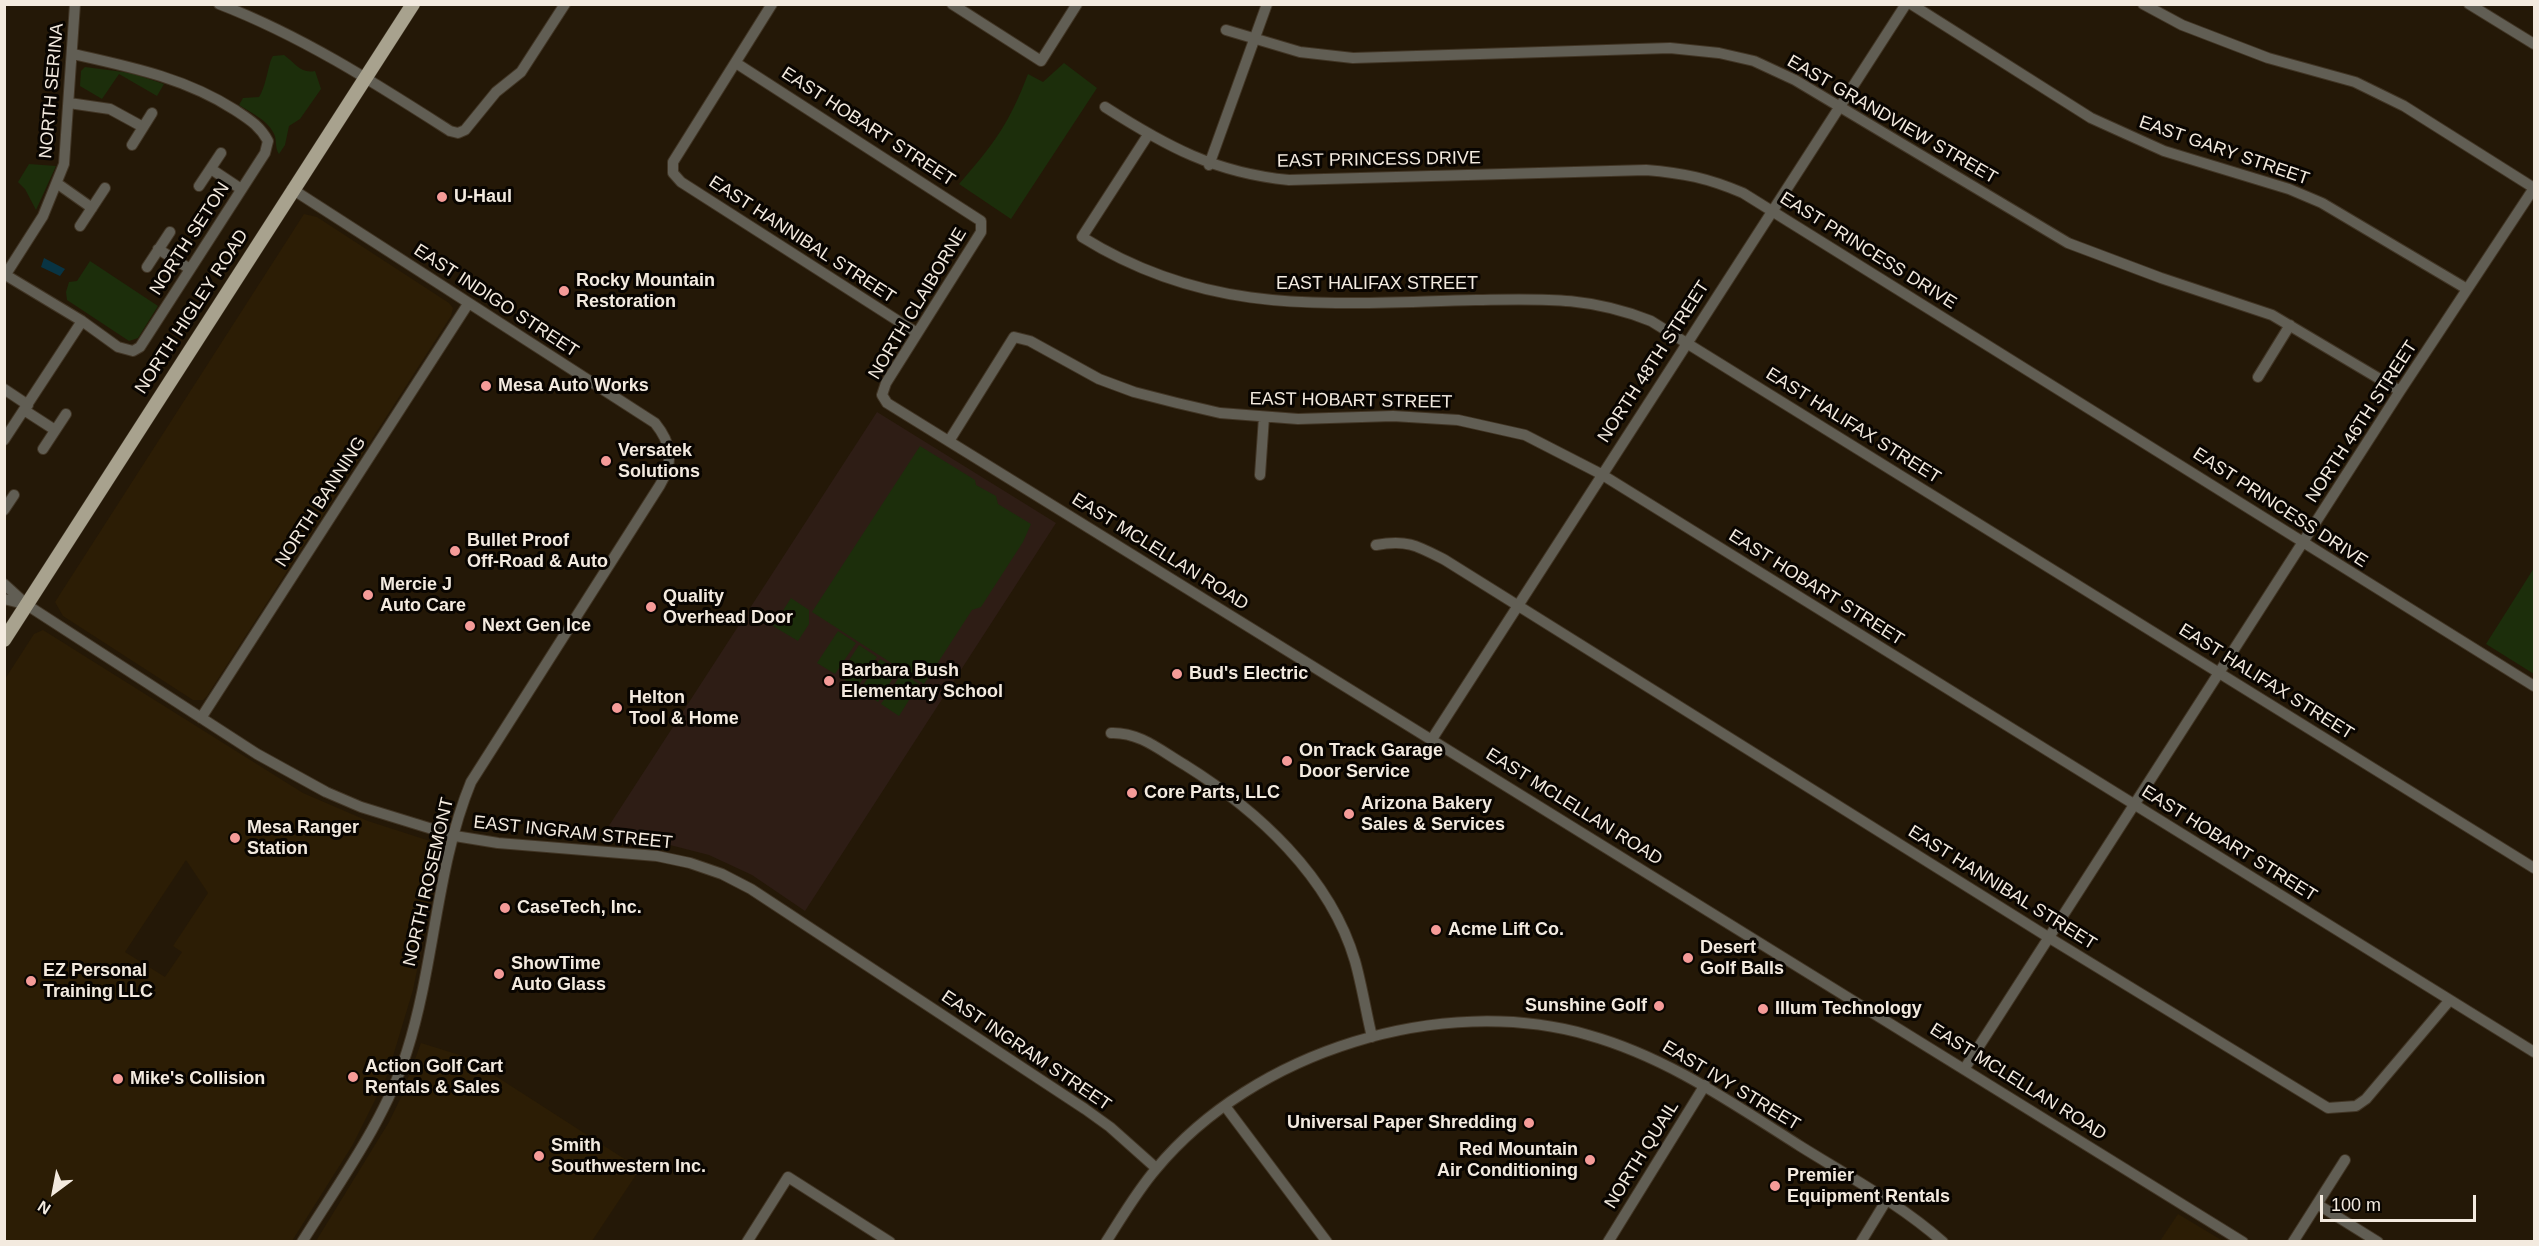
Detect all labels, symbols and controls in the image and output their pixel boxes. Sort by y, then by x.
street label: NORTH SERINA [35,22,69,160]
street label: EAST GRANDVIEW STREET [1783,51,2001,189]
street label: EAST HOBART STREET [777,63,959,191]
street label: EAST GARY STREET [2136,112,2312,190]
street label: EAST PRINCESS DRIVE [1277,147,1481,173]
street label: EAST HANNIBAL STREET [705,172,899,308]
street label: NORTH SETON [145,178,235,300]
place label: U-Haul [454,186,512,208]
street label: EAST PRINCESS DRIVE [1776,188,1960,314]
marker: U-Haul [435,190,449,204]
street label: NORTH CLAIBORNE [864,224,972,384]
street label: NORTH HIGLEY ROAD [131,226,253,398]
street label: EAST INDIGO STREET [410,240,582,362]
place label: Rocky Mountain Restoration [576,270,715,312]
street label: EAST HALIFAX STREET [1276,273,1478,295]
street label: NORTH 48TH STREET [1594,277,1714,447]
marker: Rocky Mountain Restoration [557,284,571,298]
street label: NORTH 46TH STREET [2302,337,2422,507]
street label: EAST HALIFAX STREET [1762,363,1944,489]
place label: Mesa Auto Works [498,375,649,397]
marker: Mesa Auto Works [479,379,493,393]
street label: EAST HOBART STREET [1249,388,1453,414]
street label: NORTH BANNING [271,433,371,571]
place label: Versatek Solutions [618,440,700,482]
street label: EAST PRINCESS DRIVE [2189,443,2371,573]
marker: Versatek Solutions [599,454,613,468]
street label: EAST MCLELLAN ROAD [1068,489,1252,615]
street label: EAST HOBART STREET [1724,525,1908,651]
place label: Bullet Proof Off-Road & Auto [467,530,608,572]
marker: Bullet Proof Off-Road & Auto [448,544,462,558]
place label: Mercie J Auto Care [380,574,466,616]
place label: Quality Overhead Door [663,586,793,628]
marker: Mercie J Auto Care [361,588,375,602]
marker: Quality Overhead Door [644,600,658,614]
place label: Next Gen Ice [482,615,591,637]
marker: Next Gen Ice [463,619,477,633]
street label: EAST HALIFAX STREET [2175,619,2357,745]
place label: Barbara Bush Elementary School [841,660,1003,702]
place label: Bud's Electric [1189,663,1308,685]
marker: Bud's Electric [1170,667,1184,681]
marker: Barbara Bush Elementary School [822,674,836,688]
place label: Helton Tool & Home [629,687,739,730]
marker: Helton Tool & Home [610,701,624,715]
place label: On Track Garage Door Service [1299,740,1443,783]
street label: EAST MCLELLAN ROAD [1482,744,1666,870]
marker: On Track Garage Door Service [1280,754,1294,768]
street label: EAST HOBART STREET [2137,781,2321,907]
place label: Core Parts, LLC [1144,782,1280,804]
marker: Core Parts, LLC [1125,786,1139,800]
place label: Arizona Bakery Sales & Services [1361,793,1505,836]
street label: NORTH ROSEMONT [399,795,459,969]
marker: Arizona Bakery Sales & Services [1342,807,1356,821]
street label: EAST INGRAM STREET [472,812,674,854]
place label: Mesa Ranger Station [247,817,359,860]
street label: EAST HANNIBAL STREET [1904,821,2100,955]
marker: Mesa Ranger Station [228,831,242,845]
place label: CaseTech, Inc. [517,897,642,919]
marker: CaseTech, Inc. [498,901,512,915]
place label: Acme Lift Co. [1448,919,1564,941]
marker: Acme Lift Co. [1429,923,1443,937]
place label: Desert Golf Balls [1700,937,1784,980]
marker: Desert Golf Balls [1681,951,1695,965]
place label: ShowTime Auto Glass [511,953,606,996]
place label: EZ Personal Training LLC [43,960,153,1002]
marker: ShowTime Auto Glass [492,967,506,981]
marker: EZ Personal Training LLC [24,974,38,988]
street label: EAST INGRAM STREET [937,986,1115,1116]
place label: Sunshine Golf [1525,995,1647,1017]
place label: Illum Technology [1775,998,1922,1020]
marker: Sunshine Golf [1652,999,1666,1013]
marker: Illum Technology [1756,1002,1770,1016]
street label: EAST MCLELLAN ROAD [1926,1019,2110,1145]
street label: EAST IVY STREET [1658,1036,1804,1136]
place label: Action Golf Cart Rentals & Sales [365,1056,503,1098]
place label: Mike's Collision [130,1068,265,1090]
marker: Action Golf Cart Rentals & Sales [346,1070,360,1084]
marker: Mike's Collision [111,1072,125,1086]
street label: NORTH QUAIL [1600,1097,1684,1213]
place label: Universal Paper Shredding [1287,1112,1517,1134]
marker: Universal Paper Shredding [1522,1116,1536,1130]
place label: Smith Southwestern Inc. [551,1135,706,1178]
place label: Red Mountain Air Conditioning [1437,1139,1578,1182]
marker: Smith Southwestern Inc. [532,1149,546,1163]
marker: Red Mountain Air Conditioning [1583,1153,1597,1167]
north arrow [24,1162,84,1222]
place label: Premier Equipment Rentals [1787,1165,1950,1208]
marker: Premier Equipment Rentals [1768,1179,1782,1193]
scale bar [2323,1183,2479,1221]
text: 100 m [2331,1195,2381,1215]
text: N [35,1197,54,1218]

